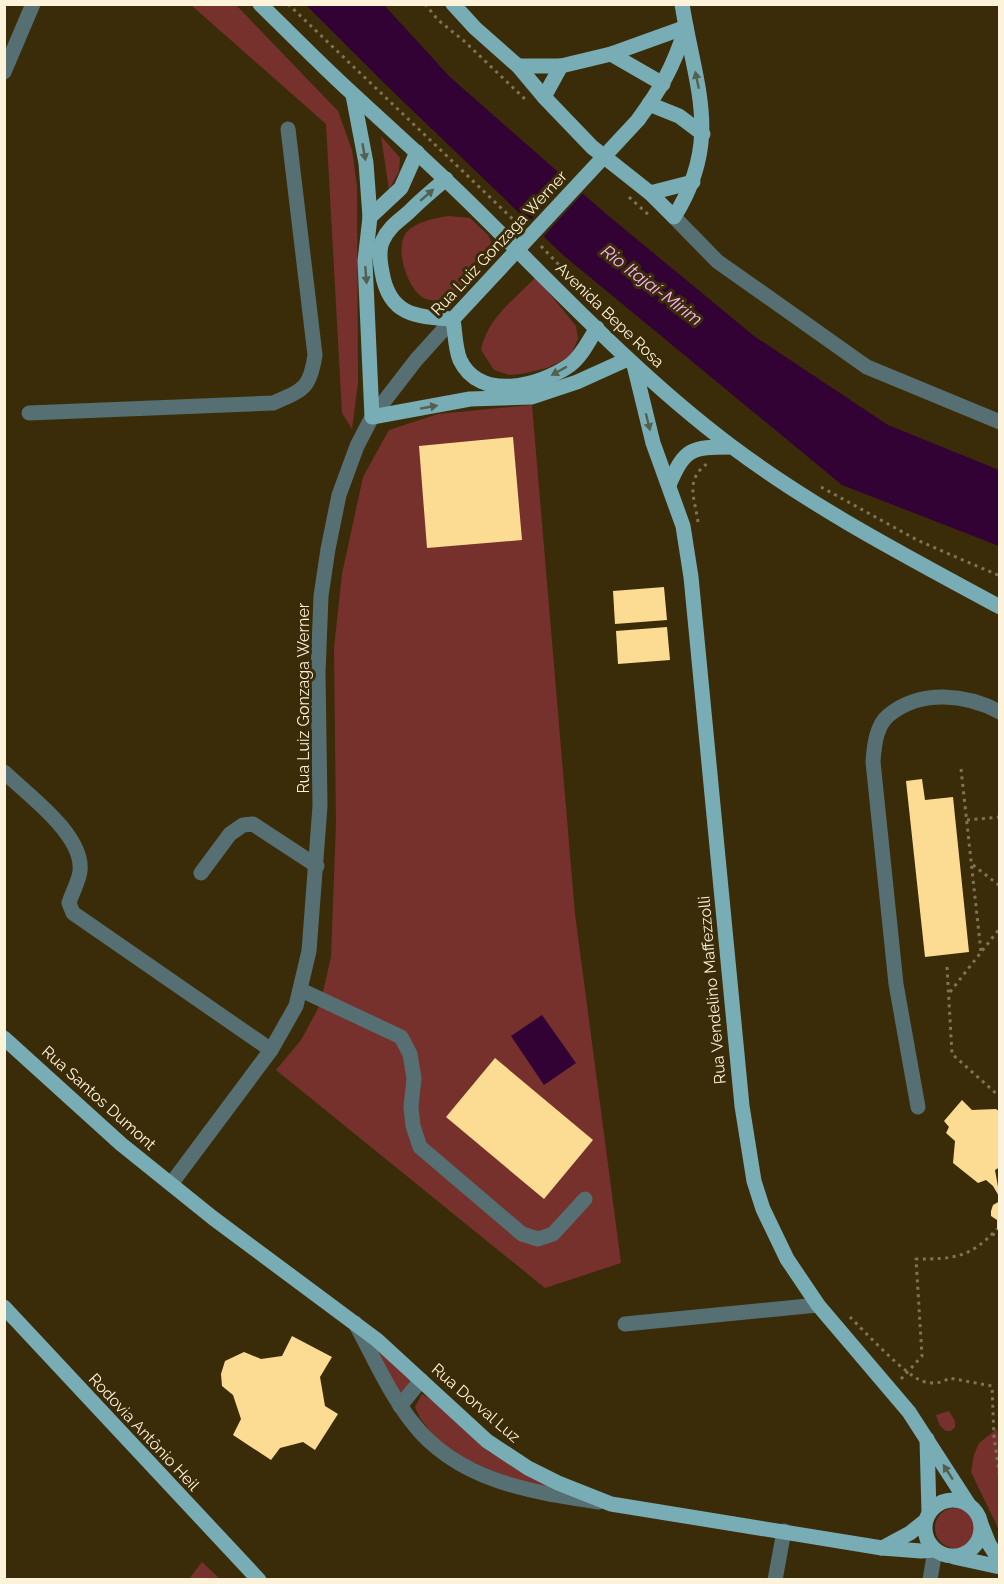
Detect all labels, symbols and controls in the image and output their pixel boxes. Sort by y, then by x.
one-way arrow [692,71,701,90]
one-way arrow [360,143,369,162]
street label: Rua Luiz Gonzaga Werner [427,166,571,319]
one-way arrow [419,189,434,202]
water label: Rio Itajaí-Mirim [597,240,707,330]
street label: Avenida Bepe Rosa [552,258,668,372]
one-way arrow [361,266,371,285]
one-way arrow [550,366,567,376]
one-way arrow [420,402,439,411]
one-way arrow [643,413,653,431]
street label: Rua Luiz Gonzaga Werner [294,602,313,793]
street label: Rua Vendelino Maffezzolli [694,895,730,1085]
street label: Rua Santos Dumont [38,1042,160,1155]
street label: Rua Dorval Luz [428,1359,524,1447]
street label: Rodovia Antônio Heil [85,1369,204,1495]
one-way arrow [943,1464,954,1480]

